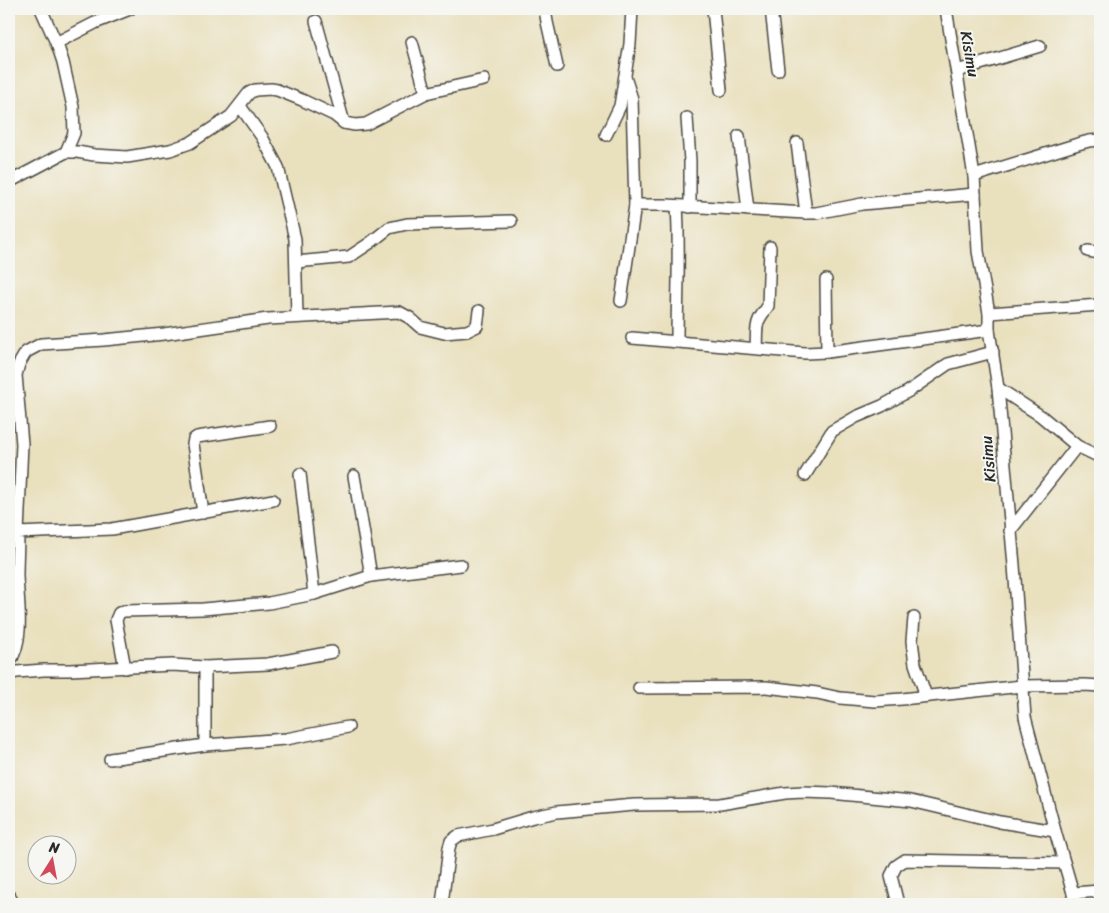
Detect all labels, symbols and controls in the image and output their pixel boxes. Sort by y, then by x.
street label: Kisimu [952,28,988,80]
street label: Kisimu [971,434,1004,484]
text: N [46,834,62,861]
north arrow [28,836,78,886]

